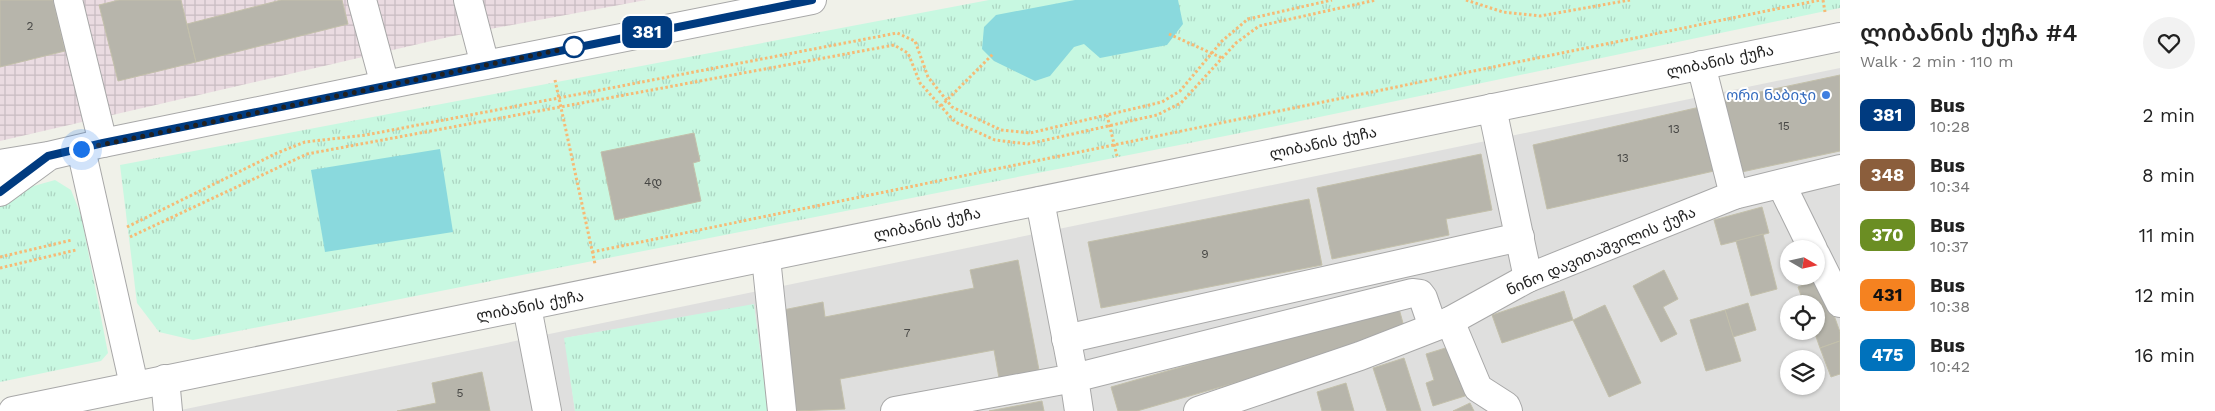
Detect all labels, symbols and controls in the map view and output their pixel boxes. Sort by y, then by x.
line badge: 381 [618,16,676,48]
button: heart [2143,17,2195,69]
house number: 2 [27,19,34,33]
text: ლიბანის ქუჩა #4 [1860,19,2077,47]
text: 381 [632,21,662,42]
unlabelled marker [563,36,585,58]
street label: ლიბანის ქუჩა [1665,41,1775,81]
text: Walk · 2 min · 110 m [1860,52,2013,71]
place label: ორი ნაბიჯი [1726,86,1816,104]
marker: ორი ნაბიჯი [1820,89,1832,101]
text: Bus [1930,94,1965,117]
text: 381 [1873,104,1902,125]
text: 2 min [2143,104,2195,127]
text: 10:28 [1930,117,1970,136]
house number: 15 [1778,119,1790,133]
house number: 13 [1668,122,1680,136]
street label: ლიბანის ქუჩა [1268,123,1378,163]
your location [69,137,94,162]
house number: 13 [1617,151,1629,165]
text: Bus [1930,154,1965,177]
text: 348 [1871,164,1904,185]
text: 8 min [2142,164,2195,187]
house number: 4დ [644,175,662,190]
text: 10:34 [1930,177,1970,196]
street label: ნინო დავითაშვილის ქუჩა [1504,203,1698,299]
street label: ლიბანის ქუჩა [872,204,982,244]
text: Bus [1930,214,1965,237]
text: 370 [1871,224,1904,245]
text: 11 min [2139,224,2195,247]
text: 10:37 [1930,237,1969,256]
north arrow [1780,240,1825,285]
map controls [1780,240,1825,395]
house number: 9 [1201,247,1209,261]
text: Bus [1930,274,1965,297]
text: 431 [1872,284,1903,305]
text: 12 min [2135,284,2195,307]
street label: ლიბანის ქუჩა [475,287,585,325]
button: locate [1780,295,1825,340]
text: 10:38 [1930,297,1970,316]
house number: 7 [904,326,911,340]
text: Bus [1930,334,1965,357]
text: 475 [1872,344,1903,365]
text: 16 min [2135,344,2195,367]
button: layers [1780,350,1825,395]
text: 10:42 [1930,357,1970,376]
house number: 5 [457,386,464,400]

